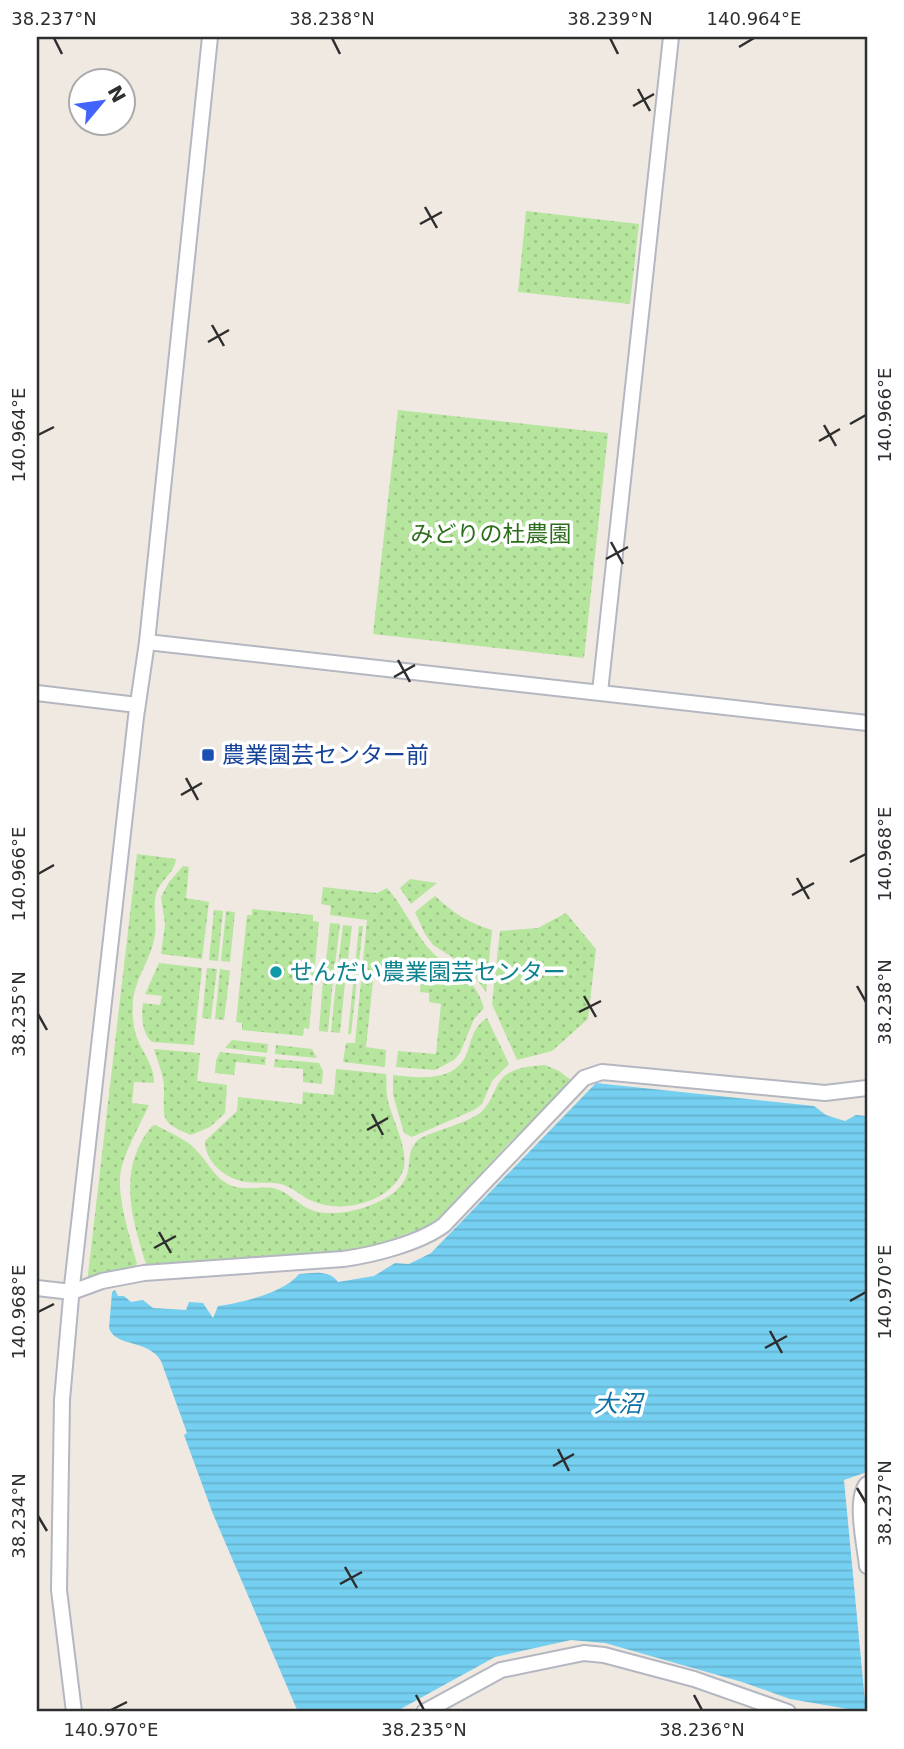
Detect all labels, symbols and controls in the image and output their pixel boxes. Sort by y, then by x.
text: 38.237°N [11,8,97,29]
text: 38.238°N [289,8,375,29]
text: 38.239°N [567,8,653,29]
text: 140.964°E [707,8,801,29]
north arrow [66,66,136,136]
text: N [103,81,130,106]
text: 140.966°E [874,368,895,462]
text: 140.964°E [8,388,29,482]
park label: みどりの杜農園 [411,521,572,547]
place label: 農業園芸センター前 [222,742,429,768]
marker: 農業園芸センター前 [200,747,216,763]
text: 140.968°E [874,807,895,901]
text: 140.966°E [8,827,29,921]
place label: せんだい農業園芸センター [290,959,566,985]
text: 38.238°N [874,959,895,1045]
marker: せんだい農業園芸センター [268,964,284,980]
text: 38.235°N [8,971,29,1057]
text: 140.970°E [874,1245,895,1339]
text: 140.968°E [8,1265,29,1359]
water label: 大沼 [594,1390,645,1418]
text: 38.237°N [874,1460,895,1546]
text: 38.234°N [8,1473,29,1559]
text: 140.970°E [64,1719,158,1740]
text: 38.235°N [381,1719,467,1740]
text: 38.236°N [659,1719,745,1740]

